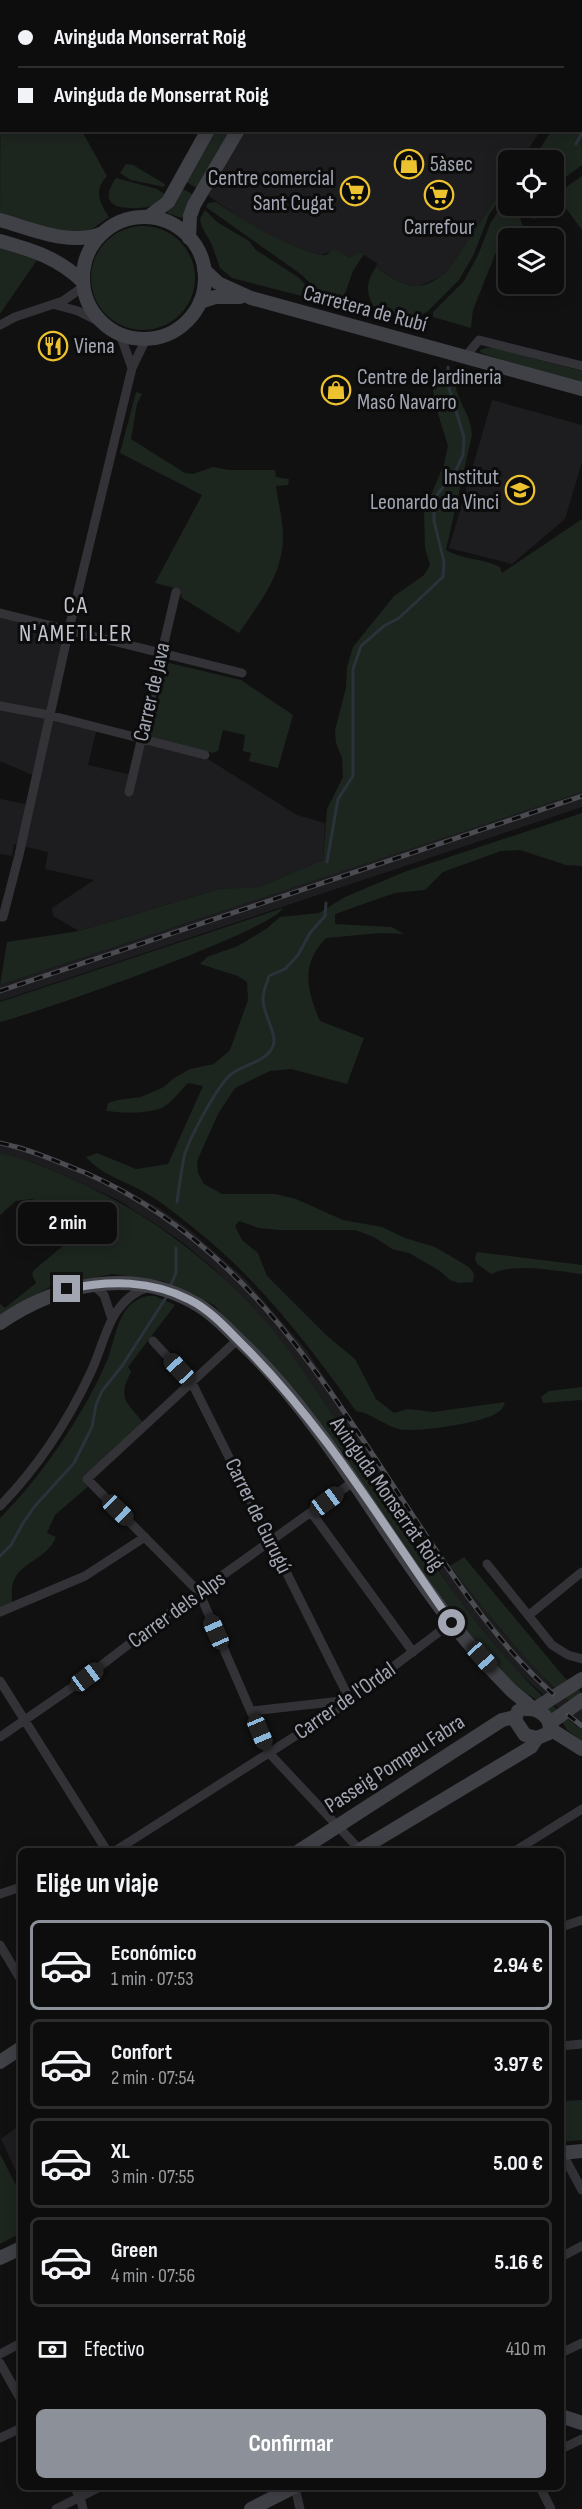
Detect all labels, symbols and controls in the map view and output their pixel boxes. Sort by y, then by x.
text: Avinguda Monserrat Roig [54,24,246,51]
text: Avinguda de Monserrat Roig [54,82,269,109]
shop icon: 5àsec [393,148,425,180]
map controls [498,150,564,294]
button: locate [498,150,564,216]
place label: 5àsec [430,151,473,178]
place label: Centre comercial Sant Cugat [208,165,334,217]
supermarket icon: Centre comercial Sant Cugat [339,175,371,207]
supermarket icon: Carrefour [423,179,455,211]
place label: Carrefour [404,214,474,241]
button: layers [498,228,564,294]
street label: Carretera de Rubí [300,279,431,339]
restaurant icon: Viena [37,330,69,362]
place label: Viena [74,333,115,360]
place label: Centre de Jardineria Masó Navarro [357,364,502,416]
shop icon: Centre de Jardineria Masó Navarro [320,374,352,406]
place label: Institut Leonardo da Vinci [370,464,499,516]
school or university icon: Institut Leonardo da Vinci [504,474,536,506]
district label: CA N'AMETLLER [19,591,133,648]
street label: Carrer de Java [128,640,176,744]
callout: 2 min [17,1202,116,1244]
text: 2 min [48,1211,87,1235]
route end [53,1275,80,1302]
car [160,1350,198,1388]
street label: Avinguda Monserrat Roig [323,1411,450,1576]
street label: Carrer de Gurugú [218,1454,298,1578]
car [307,1483,347,1519]
car [99,1491,137,1529]
street label: Carrer dels Alps [123,1566,231,1654]
route start [438,1609,465,1636]
car [200,1612,232,1652]
car [463,1638,501,1676]
street label: Carrer de l'Ordal [289,1656,401,1746]
car [67,1659,107,1695]
street label: Passeig Pompeu Fabra [320,1709,470,1819]
car [245,1712,275,1752]
text: Elige un viaje [36,1868,159,1900]
icon: car [39,1938,93,1992]
text: Económico [111,1940,197,1967]
text: 2.94 € [493,1952,543,1979]
text: 1 min · 07:53 [111,1967,194,1991]
icon: car [39,2037,93,2091]
text: Confort [111,2039,172,2066]
text: 3.97 € [494,2051,543,2078]
text: 2 min · 07:54 [111,2066,195,2090]
icon: car [39,2136,93,2190]
text: XL [111,2138,130,2165]
text: 5.00 € [493,2150,543,2177]
text: 3 min · 07:55 [111,2165,195,2189]
icon: car [39,2235,93,2289]
text: Green [111,2237,158,2264]
text: 5.16 € [495,2249,543,2276]
text: 4 min · 07:56 [111,2264,195,2288]
icon: cash [36,2333,69,2366]
text: Efectivo [84,2336,145,2363]
text: 410 m [506,2337,546,2361]
button: Confirmar [36,2409,546,2478]

